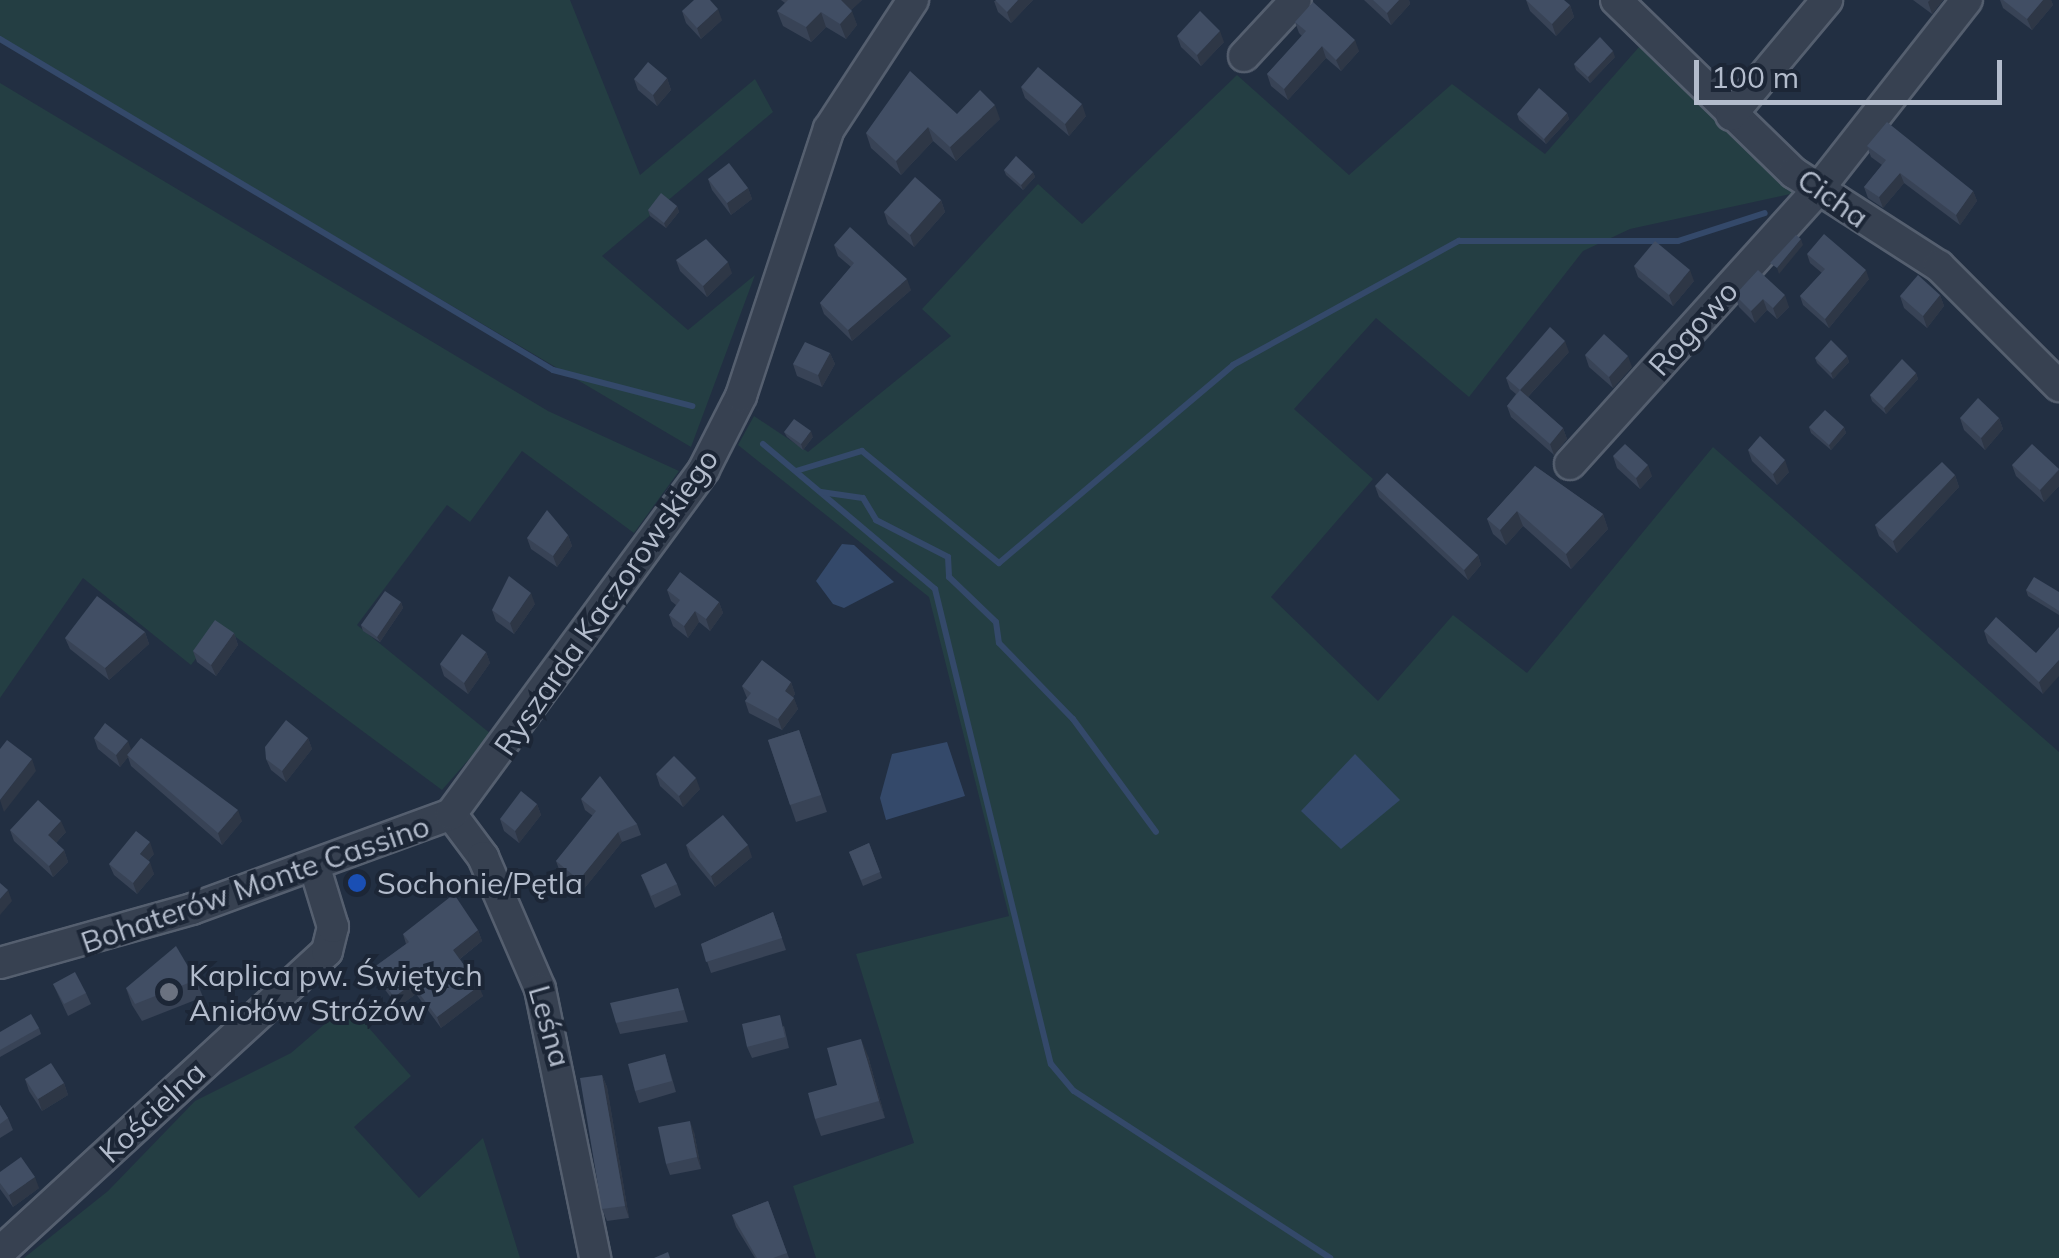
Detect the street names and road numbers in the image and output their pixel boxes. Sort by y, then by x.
street label: Cicha [1791,161,1875,235]
street label: Rogowo [1641,273,1745,383]
street label: Ryszarda Kaczorowskiego [486,442,726,762]
street label: Bohaterów Monte Cassino [76,807,434,961]
street label: Leśna [521,981,579,1071]
street label: Kościelna [92,1054,212,1170]

